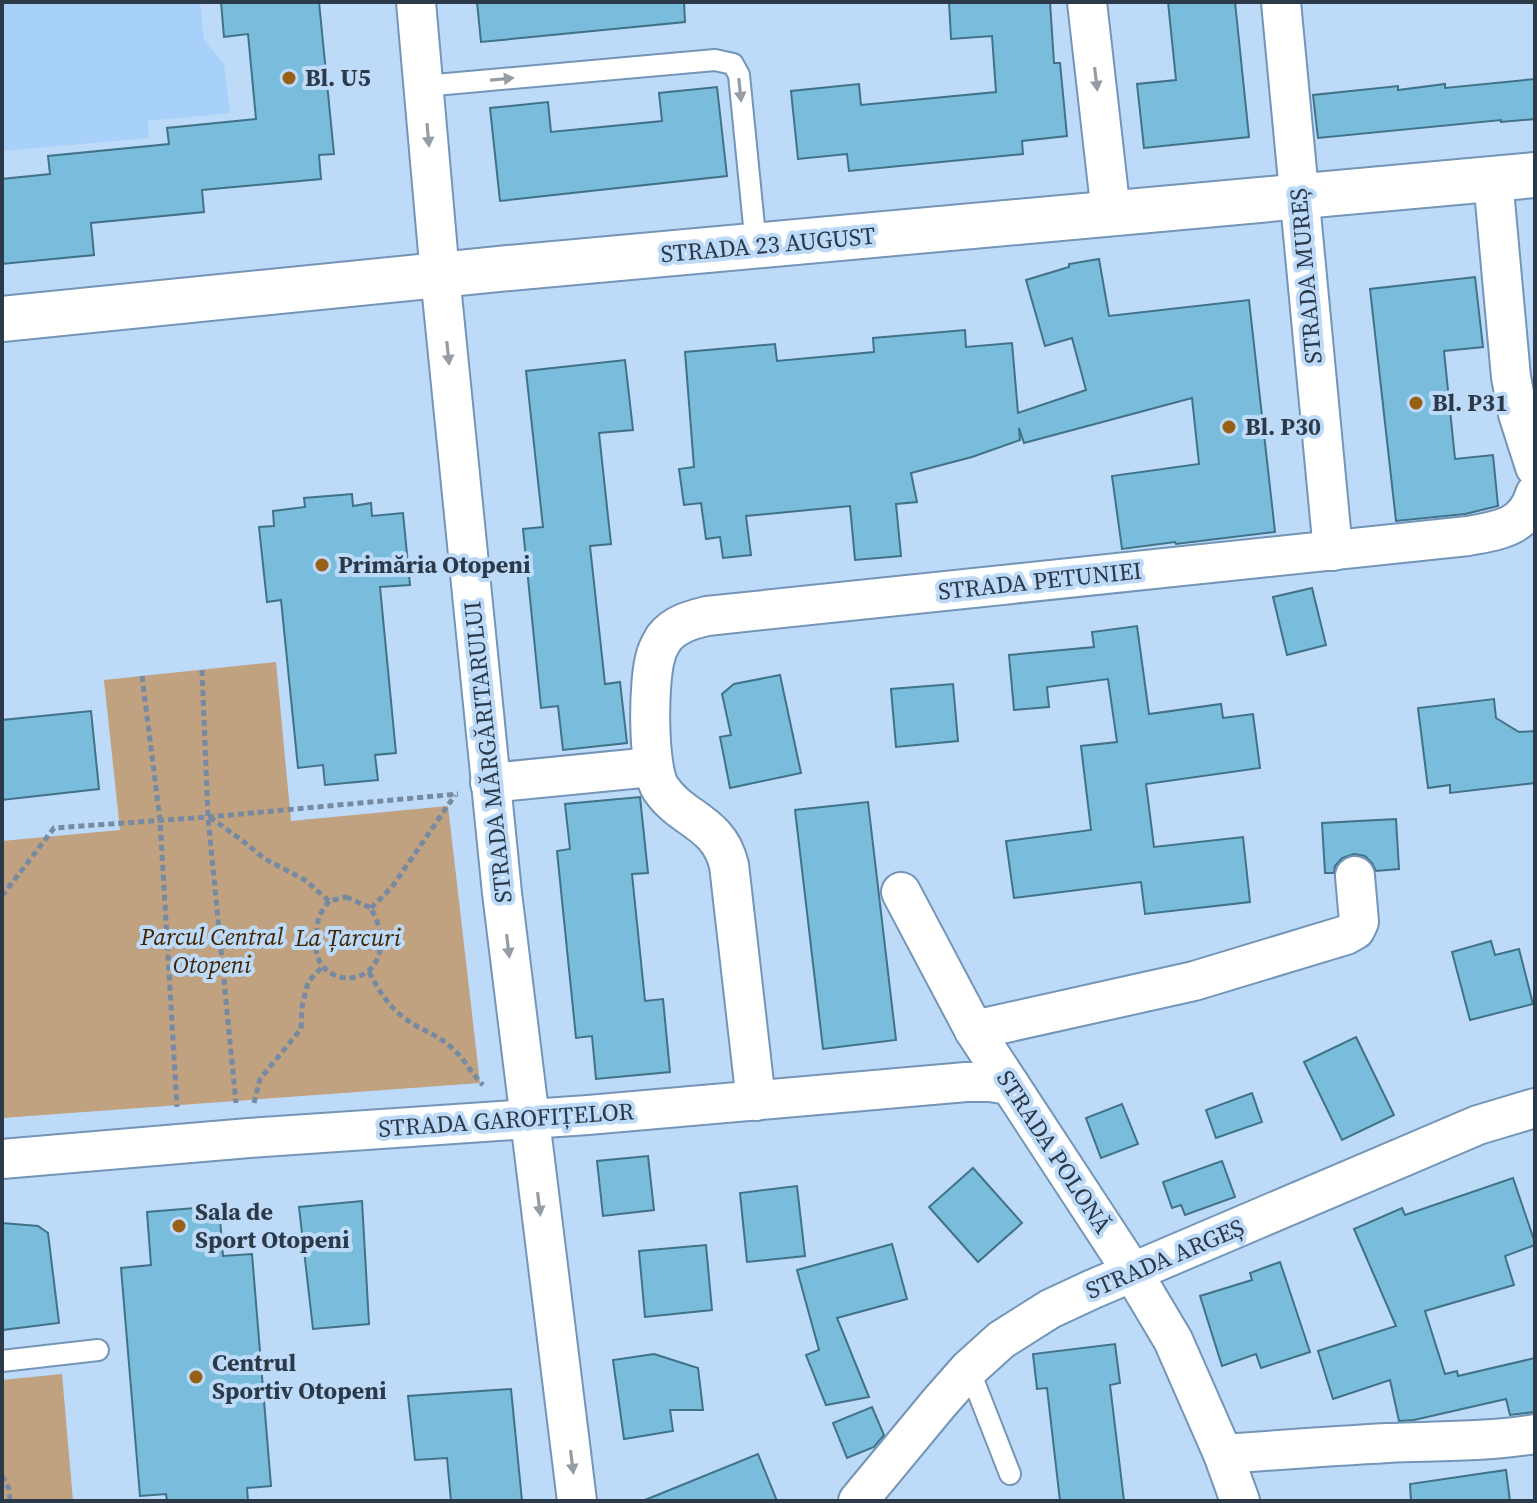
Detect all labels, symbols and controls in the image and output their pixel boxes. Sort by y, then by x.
place label: Bl. U5 [305,61,371,94]
one-way arrow [1090,67,1103,92]
marker: Bl. U5 [280,69,298,87]
one-way arrow [490,72,515,85]
one-way arrow [734,78,747,103]
one-way arrow [422,123,435,148]
street label: STRADA MUREȘ [1281,187,1330,365]
street label: STRADA 23 AUGUST [659,219,877,270]
one-way arrow [441,341,454,366]
place label: Bl. P31 [1432,386,1508,419]
marker: Bl. P31 [1407,394,1425,412]
place label: Bl. P30 [1245,410,1321,443]
marker: Bl. P30 [1220,418,1238,436]
place label: Primăria Otopeni [338,548,531,581]
street label: STRADA PETUNIEI [936,553,1143,608]
marker: Primăria Otopeni [313,556,331,574]
street label: STRADA MĂRGĂRITARULUI [455,599,520,905]
park label: Parcul Central Otopeni [140,920,284,981]
park label: La Țarcuri [294,921,402,954]
one-way arrow [502,934,515,959]
street label: STRADA POLONĂ [989,1064,1120,1240]
street label: STRADA GAROFIȚELOR [377,1094,635,1145]
one-way arrow [533,1192,546,1217]
place label: Sala de Sport Otopeni [195,1195,350,1256]
street label: STRADA ARGEȘ [1081,1210,1249,1307]
marker: Sala de Sport Otopeni [170,1217,188,1235]
place label: Centrul Sportiv Otopeni [212,1346,387,1407]
marker: Centrul Sportiv Otopeni [187,1368,205,1386]
one-way arrow [565,1450,578,1475]

